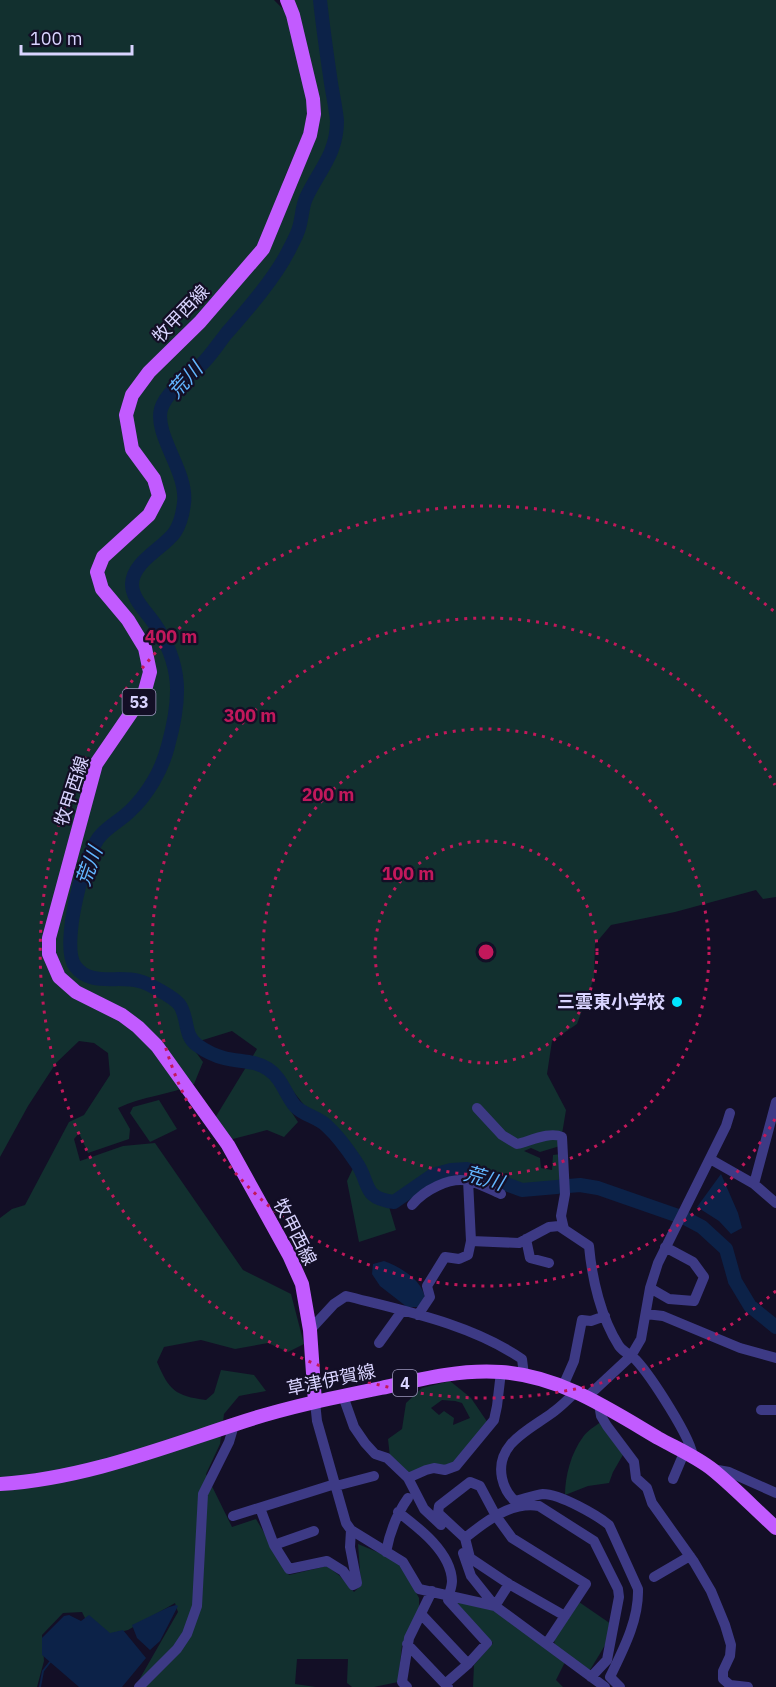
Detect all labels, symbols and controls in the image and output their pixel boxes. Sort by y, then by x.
scale bar [21,18,132,56]
text: 100 m [30,27,82,50]
street label: 牧甲西線 [147,280,214,348]
water label: 荒川 [161,354,209,404]
text: 400 m [145,625,197,648]
road number: 53 [122,689,156,715]
text: 300 m [224,704,276,727]
street label: 牧甲西線 [49,753,94,829]
text: 200 m [302,783,354,806]
water label: 荒川 [69,841,109,889]
text: 100 m [382,862,434,885]
centre of rings [476,942,496,962]
place label: 三雲東小学校 [557,990,665,1013]
marker: 三雲東小学校 [670,995,684,1009]
water label: 荒川 [461,1159,509,1197]
street label: 牧甲西線 [269,1194,322,1269]
street label: 草津伊賀線 [284,1359,377,1400]
road number: 4 [393,1370,417,1396]

